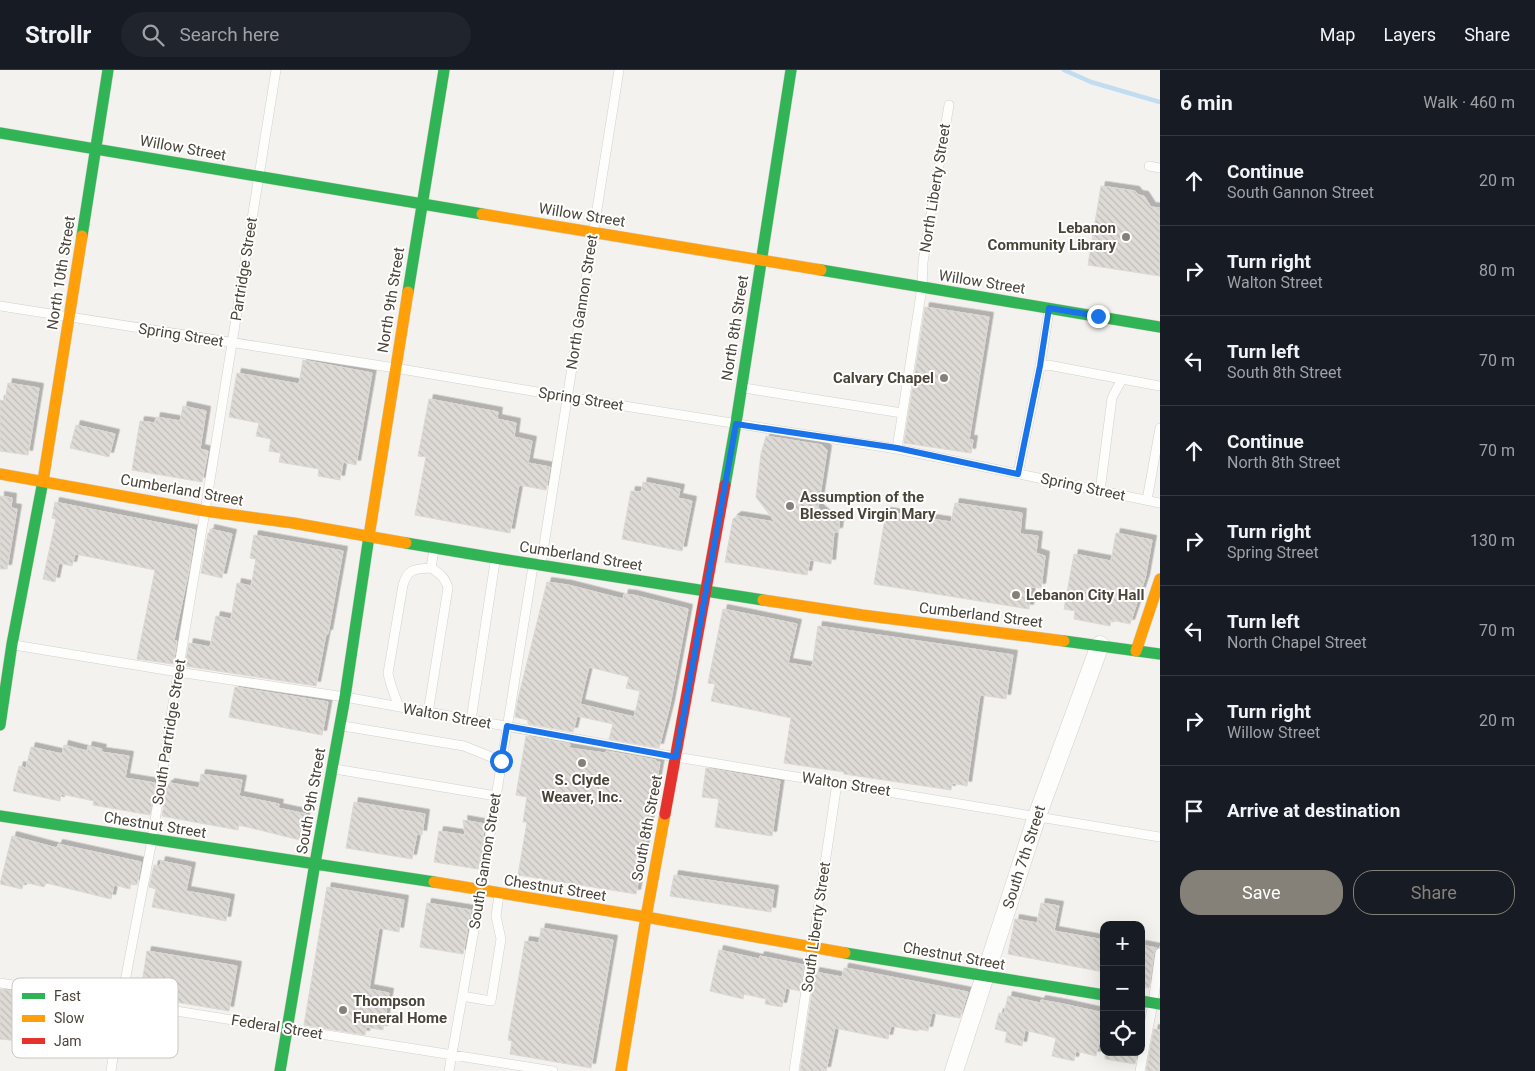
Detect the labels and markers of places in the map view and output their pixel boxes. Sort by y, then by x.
place label: Lebanon Community Library [988,219,1116,254]
marker: Lebanon Community Library [1120,231,1132,243]
place label: Calvary Chapel [833,369,934,387]
marker: Calvary Chapel [938,372,950,384]
place label: Assumption of the Blessed Virgin Mary [800,488,936,523]
marker: Assumption of the Blessed Virgin Mary [784,500,796,512]
place label: Lebanon City Hall [1026,586,1144,604]
marker: Lebanon City Hall [1010,589,1022,601]
marker: S. Clyde Weaver, Inc. [576,757,588,769]
place label: S. Clyde Weaver, Inc. [541,771,623,806]
place label: Thompson Funeral Home [353,992,447,1027]
marker: Thompson Funeral Home [337,1004,349,1016]

